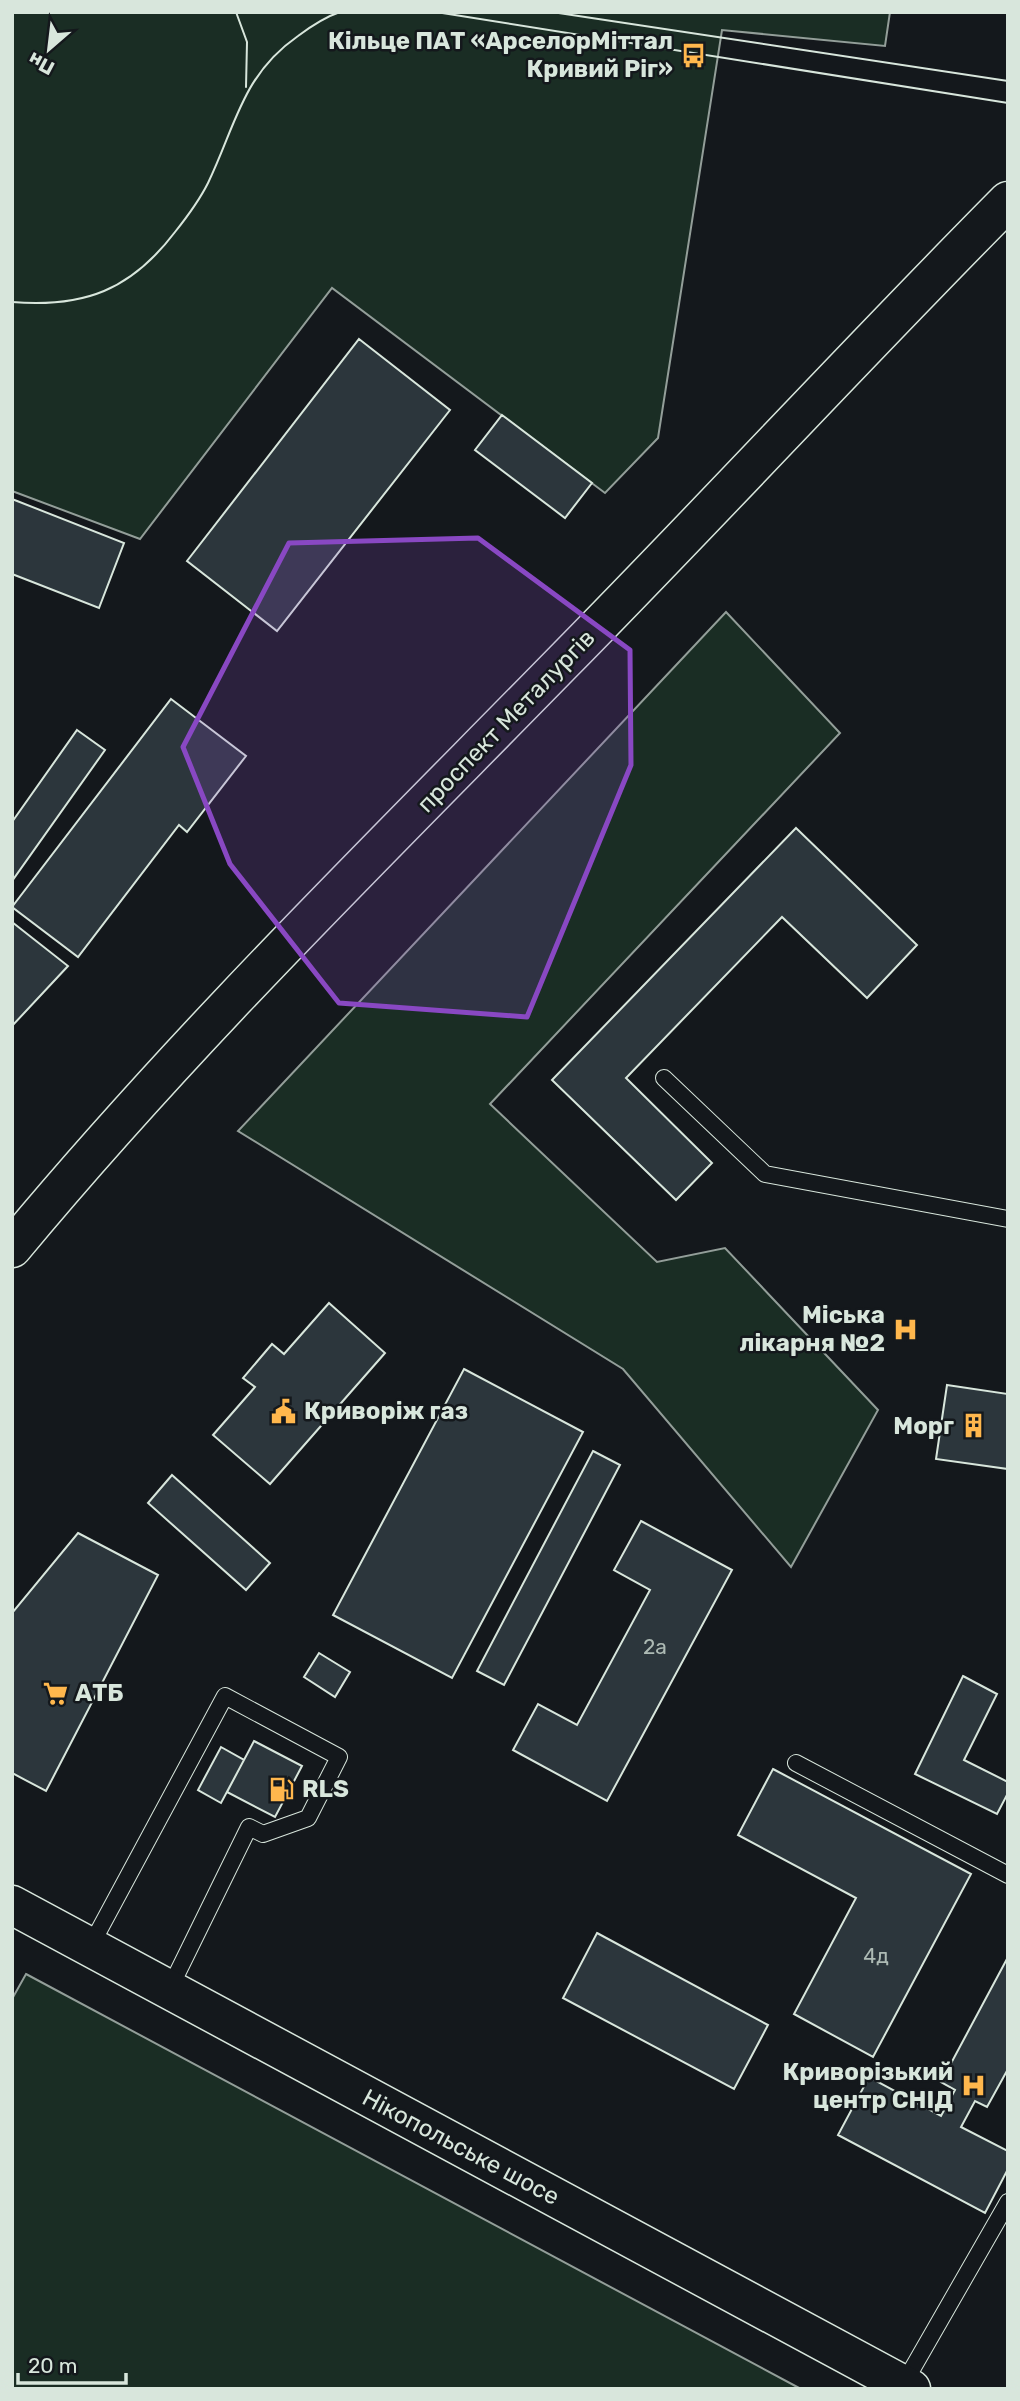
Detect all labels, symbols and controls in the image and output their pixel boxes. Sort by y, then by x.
north arrow [14,14,84,84]
place label: Кільце ПАТ «АрселорМіттал Кривий Ріг» [328,27,673,83]
bus stop icon: Кільце ПАТ «АрселорМіттал Кривий Ріг» [679,41,707,69]
text: Пн [24,47,58,80]
street label: проспект Металургів [411,624,601,818]
place label: Міська лікарня №2 [739,1301,885,1357]
hospital icon: Міська лікарня №2 [891,1315,919,1343]
public building icon: Криворіж газ [270,1397,298,1425]
place label: Криворіж газ [304,1397,468,1425]
place label: Морг [893,1412,954,1440]
building icon: Морг [960,1412,988,1440]
house number: 2а [643,1634,667,1659]
supermarket icon: АТБ [41,1679,69,1707]
place label: АТБ [75,1679,123,1707]
fuel station icon: RLS [268,1775,296,1803]
place label: RLS [302,1775,349,1803]
house number: 4д [863,1943,889,1968]
place label: Криворізький центр СНІД [783,2058,953,2114]
hospital icon: Криворізький центр СНІД [959,2072,987,2100]
street label: Нікопольське шосе [358,2083,564,2211]
scale bar [18,2342,126,2386]
text: 20 m [28,2353,77,2378]

